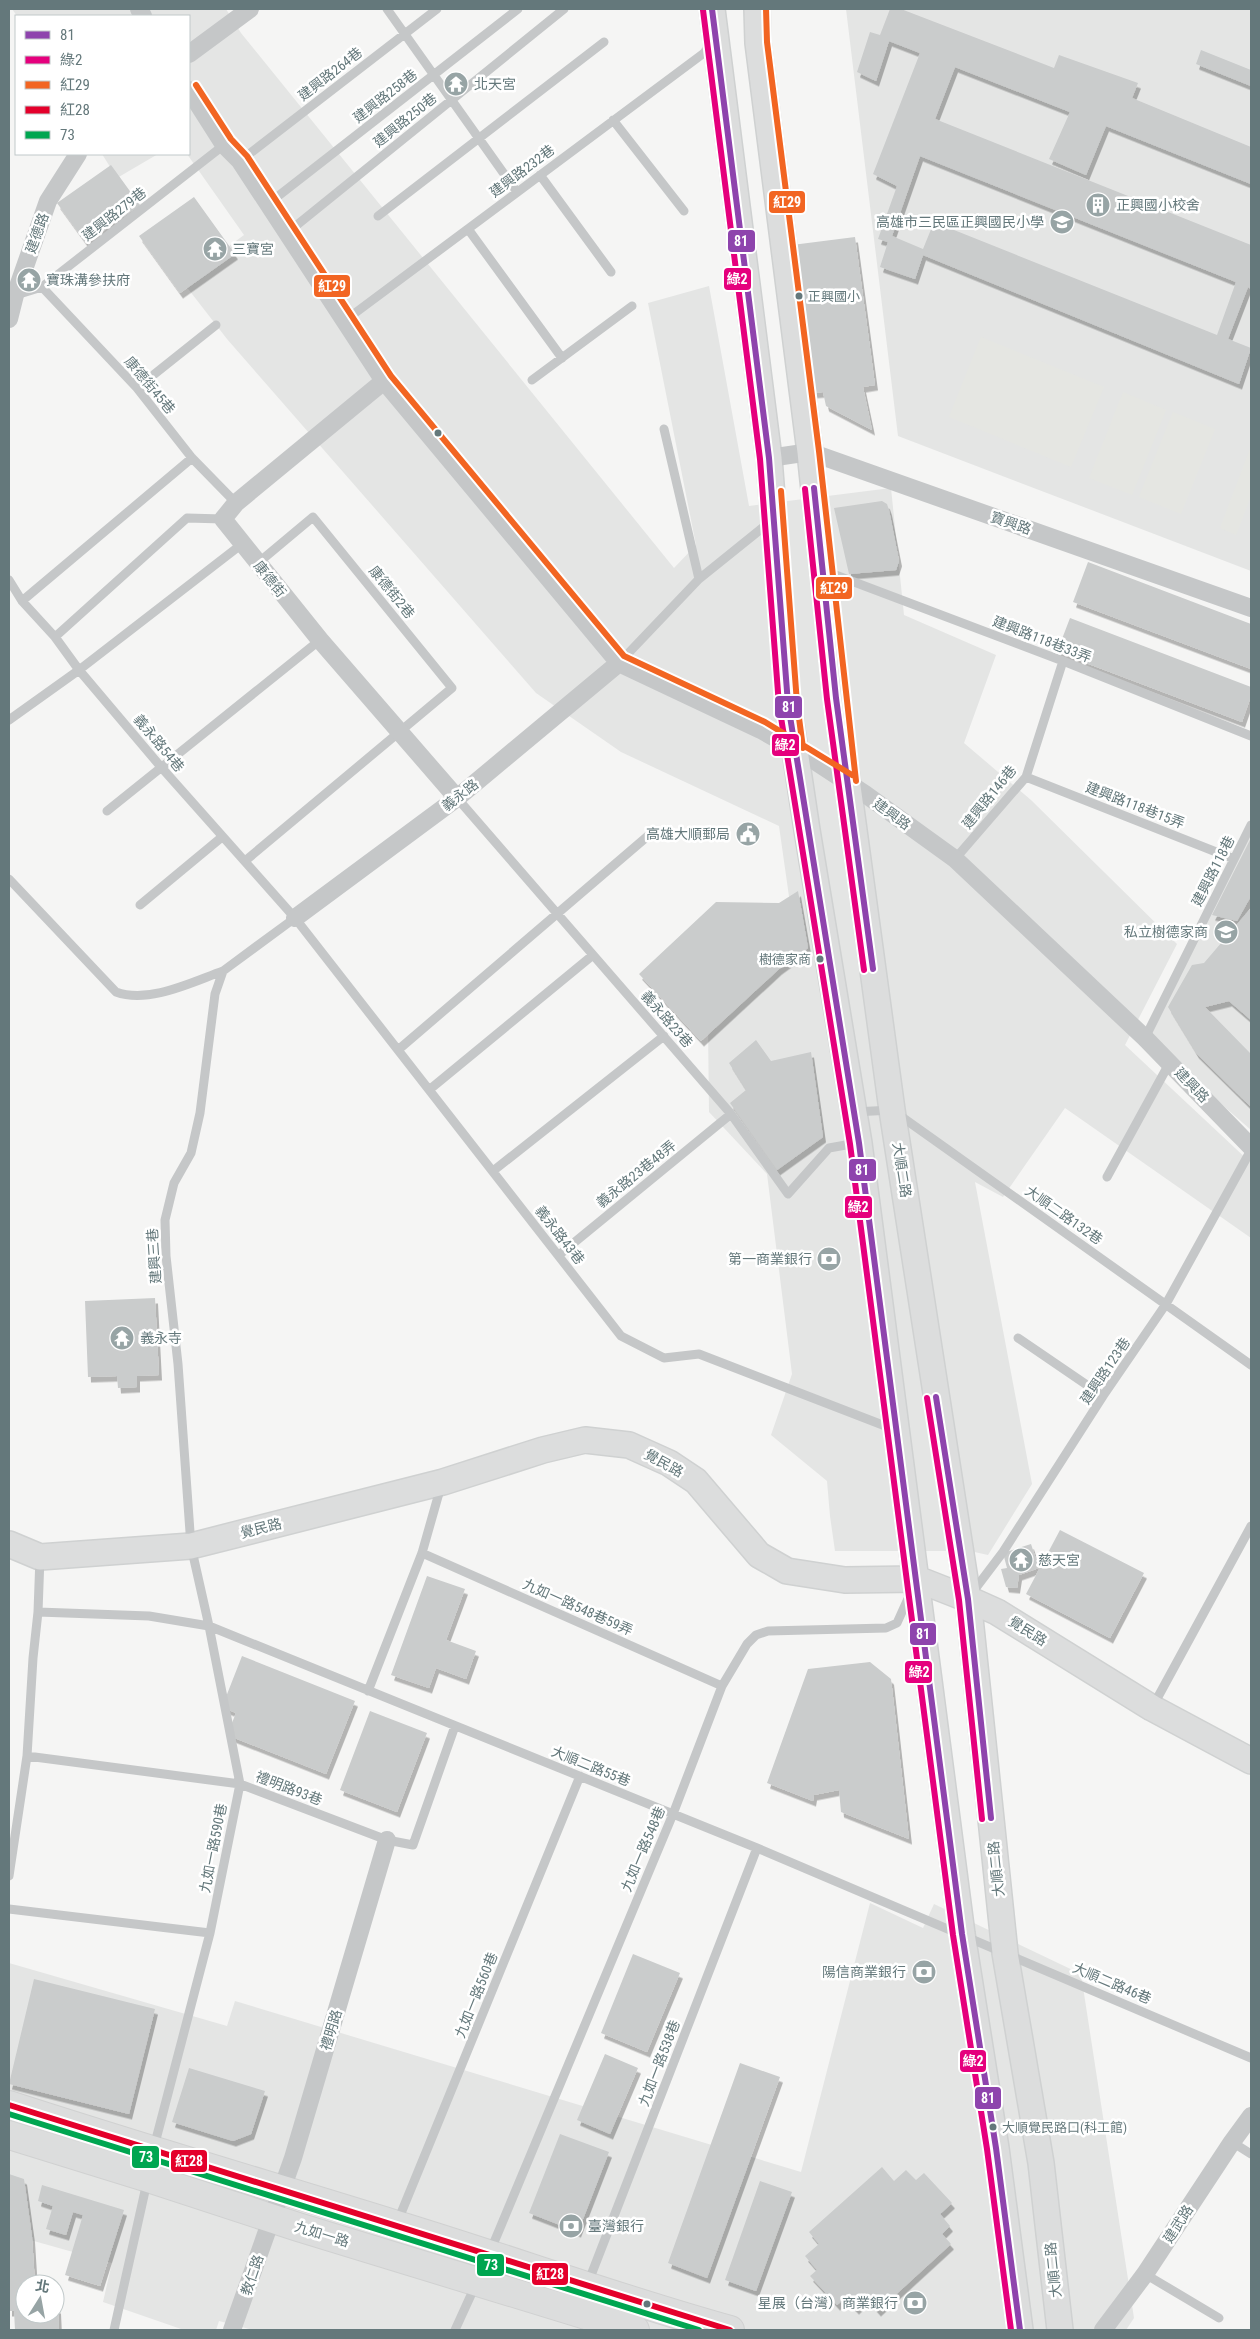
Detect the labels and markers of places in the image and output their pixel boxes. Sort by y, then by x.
temple icon: 北天宮 [443,71,469,97]
place label: 北天宮 [474,76,516,92]
building icon: 正興國小校舍 [1085,192,1111,218]
place label: 正興國小校舍 [1116,197,1200,213]
school or university icon: 高雄市三民區正興國民小學 [1049,209,1075,235]
place label: 高雄市三民區正興國民小學 [876,214,1044,230]
temple icon: 三寶宮 [202,236,228,262]
place label: 三寶宮 [232,241,274,257]
temple icon: 寶珠溝參扶府 [16,267,42,293]
place label: 寶珠溝參扶府 [46,272,130,288]
place label: 正興國小 [808,289,860,304]
marker: 正興國小 [794,291,804,301]
unlabelled marker [433,428,443,438]
public building icon: 高雄大順郵局 [735,821,761,847]
place label: 高雄大順郵局 [646,826,730,842]
school or university icon: 私立樹德家商 [1213,919,1239,945]
place label: 私立樹德家商 [1124,924,1208,940]
place label: 樹德家商 [759,952,811,967]
marker: 樹德家商 [815,954,825,964]
bank icon: 第一商業銀行 [816,1246,842,1272]
place label: 第一商業銀行 [728,1251,812,1267]
temple icon: 義永寺 [109,1325,135,1351]
place label: 義永寺 [140,1330,182,1346]
temple icon: 慈天宮 [1008,1547,1034,1573]
place label: 慈天宮 [1038,1552,1080,1568]
bank icon: 陽信商業銀行 [911,1959,937,1985]
place label: 陽信商業銀行 [822,1964,906,1980]
place label: 大順覺民路口(科工館) [1002,2120,1127,2135]
marker: 大順覺民路口(科工館) [988,2122,998,2132]
bank icon: 臺灣銀行 [558,2213,584,2239]
place label: 臺灣銀行 [588,2218,644,2234]
bank icon: 星展（台灣）商業銀行 [902,2290,928,2316]
place label: 星展（台灣）商業銀行 [758,2295,898,2311]
unlabelled marker [642,2299,652,2309]

